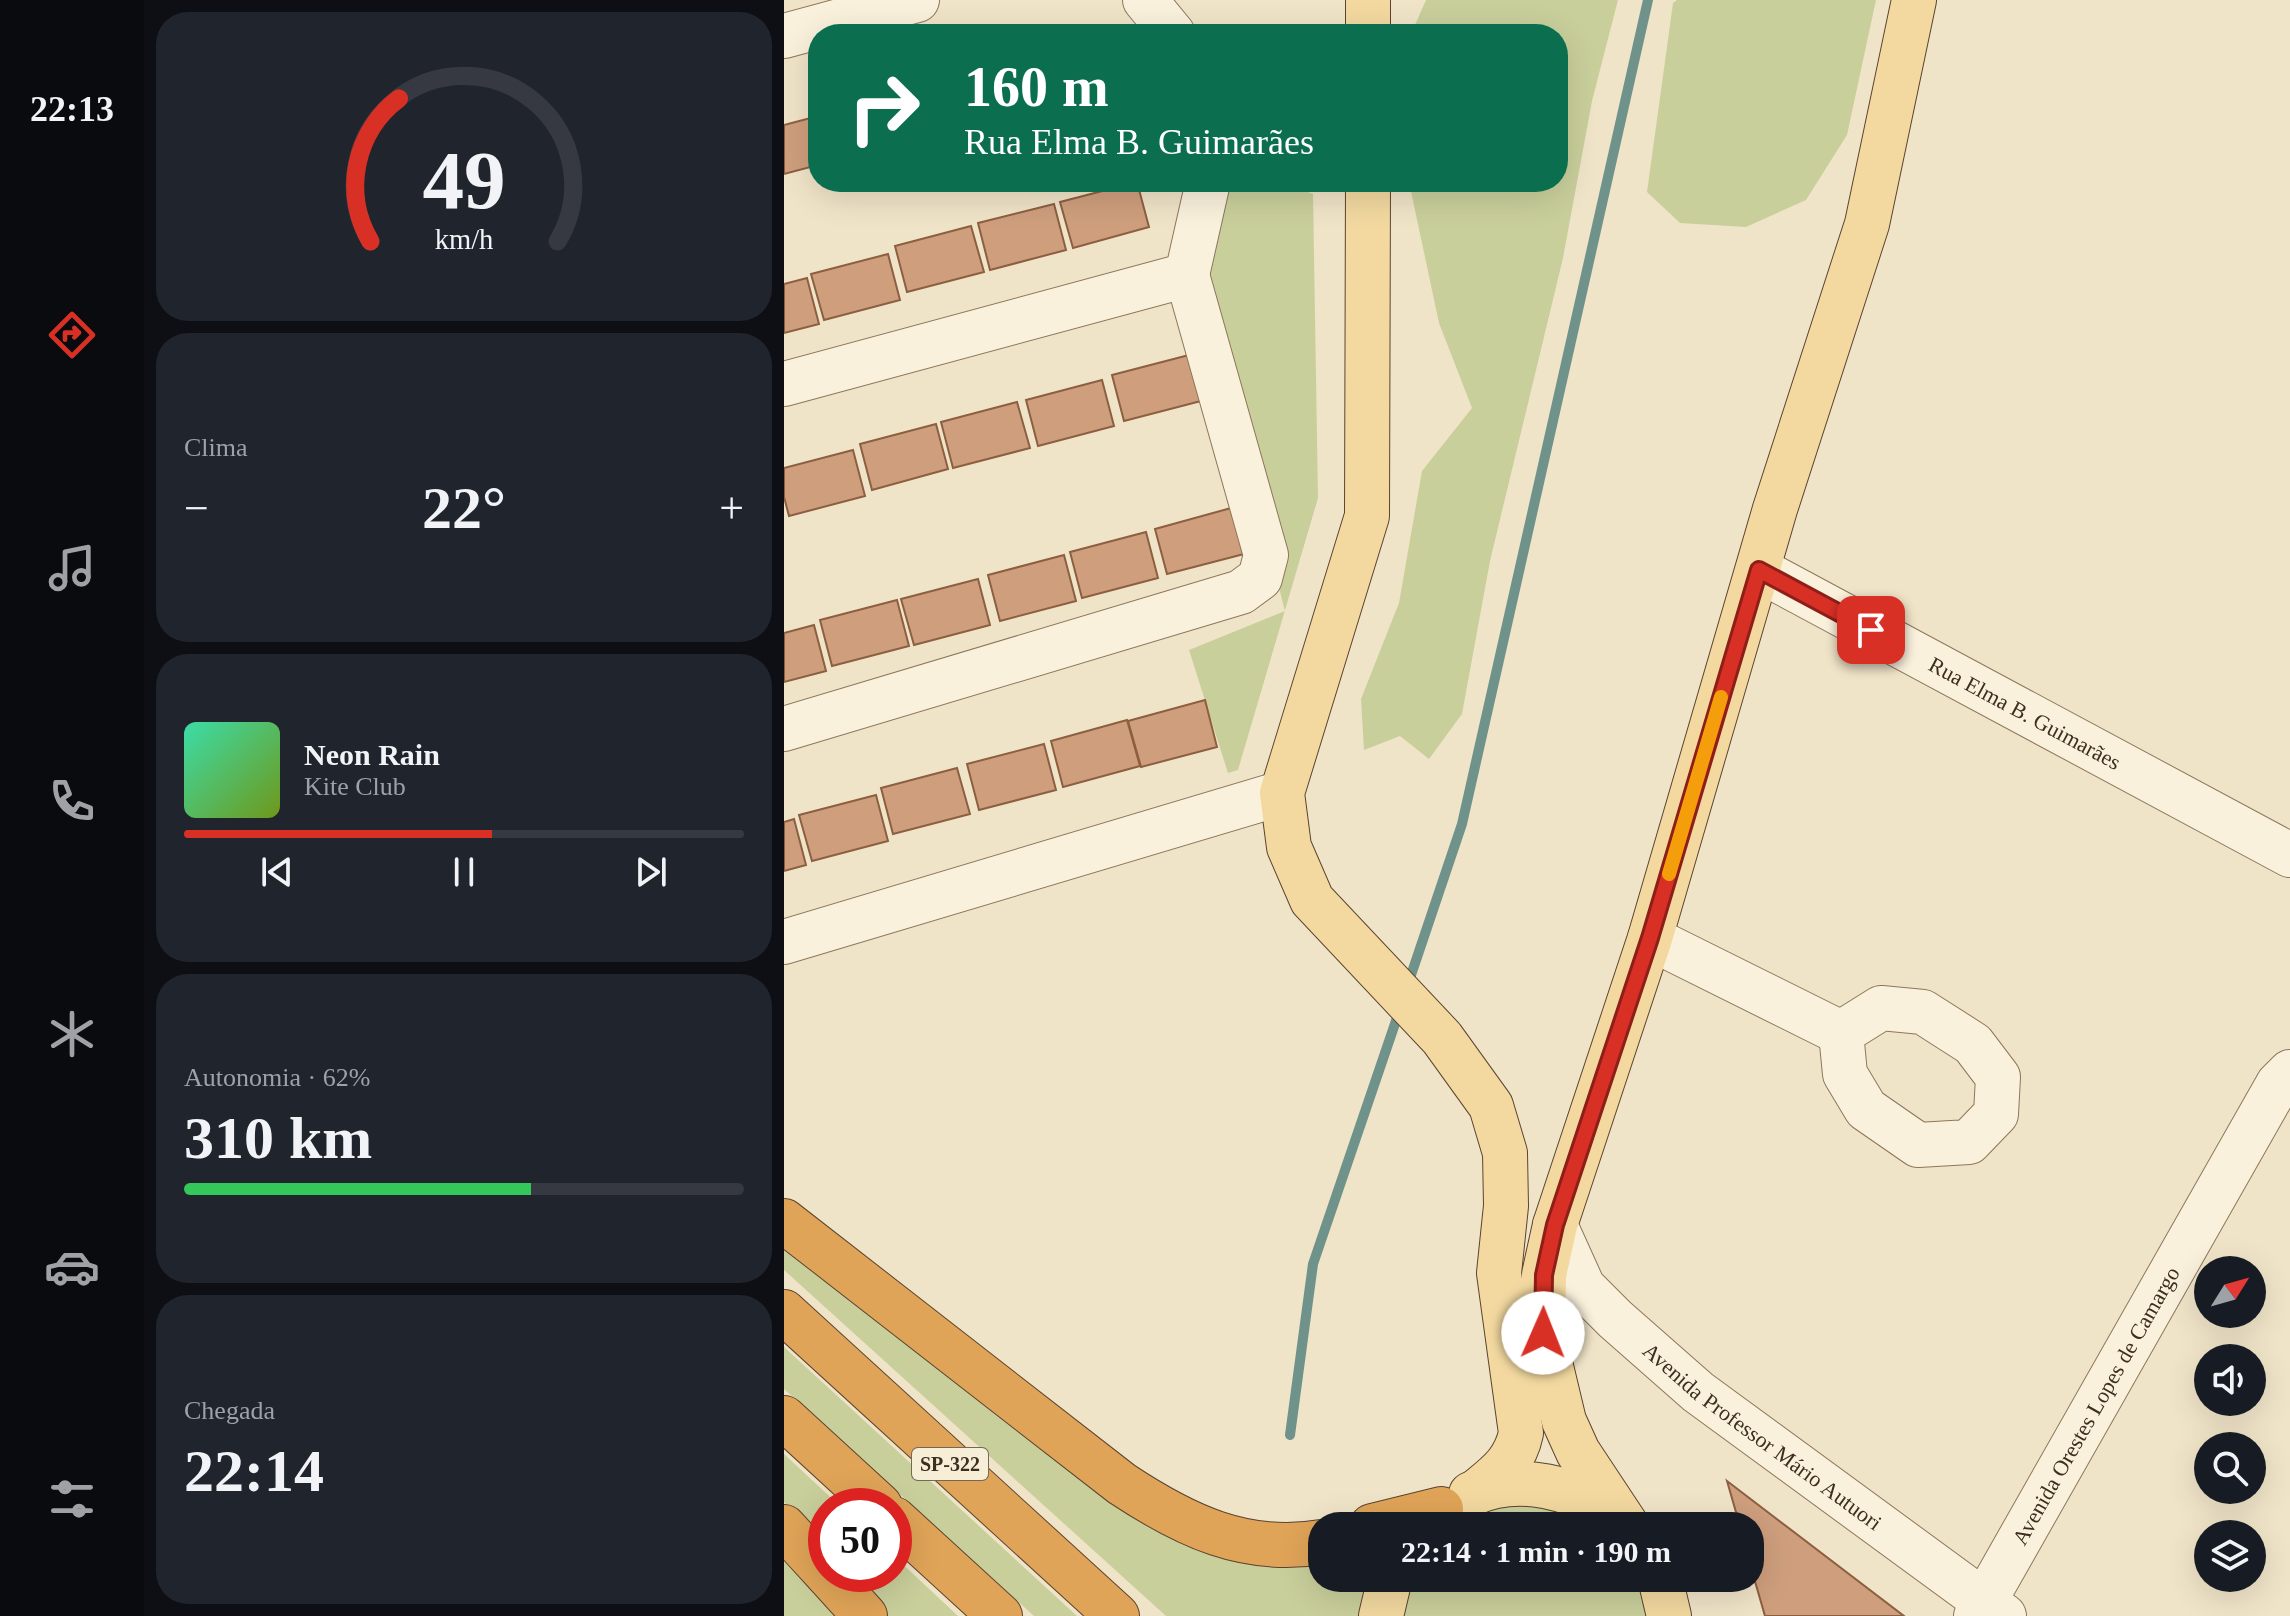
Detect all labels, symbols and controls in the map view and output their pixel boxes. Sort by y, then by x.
icon: right [832,56,936,160]
text: 160 m [964,56,1109,118]
text: 22:13 [30,89,114,129]
text: Rua Elma B. Guimarães [964,122,1314,162]
text: 49 [422,134,506,226]
text: km/h [435,225,493,256]
icon: directions [44,307,100,363]
text: Clima [184,433,248,462]
text: 22° [422,475,506,541]
text: − [184,484,209,533]
text: + [719,484,744,533]
icon: music [44,540,100,596]
pin [1837,596,1905,664]
icon: arrive [1849,608,1893,652]
street label: Rua Elma B. Guimarães [1925,651,2125,774]
text: Neon Rain [304,738,440,771]
text: Kite Club [304,772,406,801]
icon: phone [44,773,100,829]
icon: previous [255,850,299,894]
icon: pause [442,850,486,894]
icon: next [629,850,673,894]
icon: climate [44,1006,100,1062]
text: Autonomia · 62% [184,1063,370,1092]
text: 310 km [184,1105,372,1171]
icon: car [44,1239,100,1295]
north arrow [2194,1256,2266,1328]
map controls [2194,1256,2266,1592]
street label: Avenida Orestes Lopes de Camargo [2007,1262,2184,1549]
position arrow [1501,1291,1585,1375]
street label: Avenida Professor Mário Autuori [1638,1337,1887,1535]
button: sound [2194,1344,2266,1416]
text: Chegada [184,1396,275,1425]
button: search [2194,1432,2266,1504]
text: 22:14 [184,1438,324,1504]
road number: SP-322 [912,1448,988,1480]
icon: filters [44,1471,100,1527]
speed limit sign: 50 [808,1488,912,1592]
button: layers [2194,1520,2266,1592]
text: 22:14 · 1 min · 190 m [1401,1535,1671,1568]

